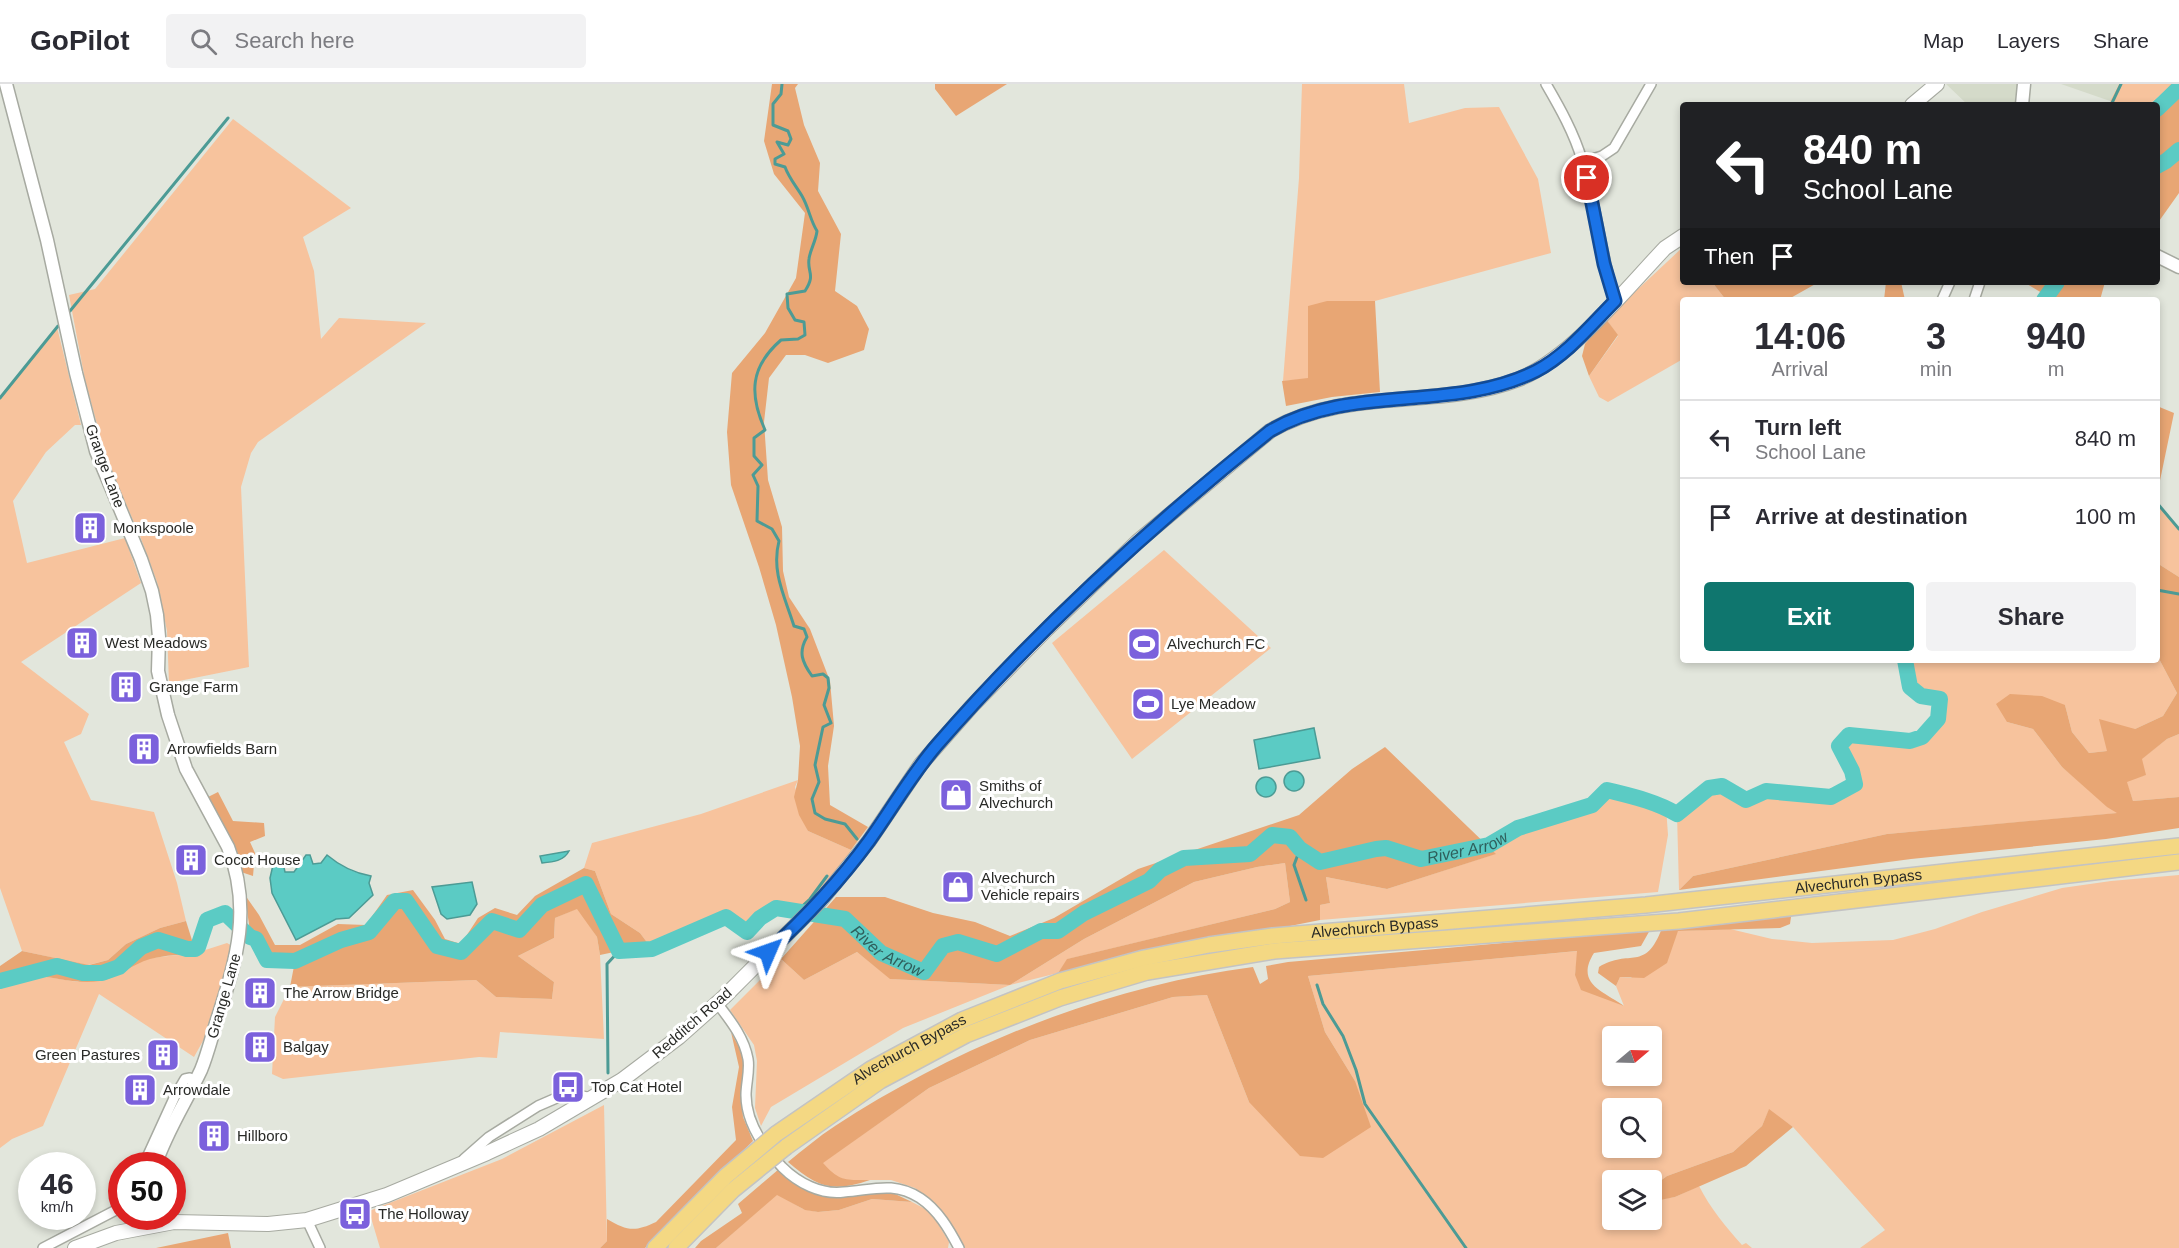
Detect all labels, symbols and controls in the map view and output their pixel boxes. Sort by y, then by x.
search box [166,14,586,68]
text: GoPilot [30,25,130,56]
icon: search [187,25,220,58]
text: Search here [235,28,354,53]
text: Map [1923,29,1964,52]
text: Layers [1997,29,2060,52]
text: Share [2093,29,2149,52]
icon: left [1704,126,1782,204]
text: 840 m [1803,126,1922,173]
pin [1561,152,1612,203]
icon: arrive [1570,161,1603,194]
text: School Lane [1803,175,1953,205]
icon: arrive [1766,240,1799,273]
text: Then [1704,244,1754,269]
text: 14:06 [1754,316,1846,357]
text: 3 [1926,316,1946,357]
text: 940 [2026,316,2086,357]
text: Arrival [1772,358,1828,380]
text: min [1920,358,1952,380]
text: m [2048,358,2064,380]
text: Turn left [1755,415,1841,440]
street label: Grange Lane [83,422,128,510]
icon: left [1704,423,1737,456]
text: 840 m [2075,426,2136,451]
text: School Lane [1755,441,1866,463]
icon: arrive [1704,501,1737,534]
text: Arrive at destination [1755,504,1968,529]
text: 100 m [2075,504,2136,529]
building icon: Monkspoole [72,510,108,546]
place label: Monkspoole [113,519,194,536]
button: Exit [1704,582,1914,651]
button: Share [1926,582,2136,651]
building icon: West Meadows [64,625,100,661]
sports icon: Alvechurch FC [1126,626,1162,662]
place label: West Meadows [105,634,207,651]
place label: Alvechurch FC [1167,635,1266,652]
building icon: Grange Farm [108,669,144,705]
place label: Grange Farm [149,678,238,695]
sports icon: Lye Meadow [1130,686,1166,722]
place label: Lye Meadow [1171,695,1256,712]
building icon: Arrowfields Barn [126,731,162,767]
place label: Arrowfields Barn [167,740,277,757]
shop icon: Smiths of Alvechurch [938,777,974,813]
place label: Smiths of Alvechurch [979,777,1053,811]
water label: River Arrow [1426,827,1512,867]
building icon: Cocot House [173,842,209,878]
place label: Cocot House [214,851,301,868]
street label: Alvechurch Bypass [1794,866,1923,896]
shop icon: Alvechurch Vehicle repairs [940,869,976,905]
place label: Alvechurch Vehicle repairs [981,869,1079,903]
street label: Alvechurch Bypass [1310,913,1439,941]
position arrow [736,920,800,984]
water label: River Arrow [848,922,928,980]
street label: Grange Lane [203,951,244,1040]
building icon: The Arrow Bridge [242,975,278,1011]
place label: The Arrow Bridge [283,984,399,1001]
street label: Redditch Road [649,984,735,1062]
street label: Alvechurch Bypass [849,1010,969,1087]
north arrow [1602,1026,1662,1086]
map controls [1602,1026,1662,1230]
building icon: Balgay [242,1029,278,1065]
building icon: Green Pastures [145,1037,181,1073]
place label: Balgay [283,1038,329,1055]
place label: Green Pastures [35,1046,140,1063]
bus stop icon: Top Cat Hotel [550,1069,586,1105]
building icon: Arrowdale [122,1072,158,1108]
place label: Top Cat Hotel [591,1078,682,1095]
place label: Arrowdale [163,1081,231,1098]
button: search [1602,1098,1662,1158]
building icon: Hillboro [196,1118,232,1154]
place label: Hillboro [237,1127,288,1144]
speed limit sign: 50 [108,1152,186,1230]
text: 46 [40,1167,74,1200]
button: layers [1602,1170,1662,1230]
bus stop icon: The Holloway [337,1196,373,1232]
text: km/h [41,1198,73,1215]
place label: The Holloway [378,1205,469,1222]

